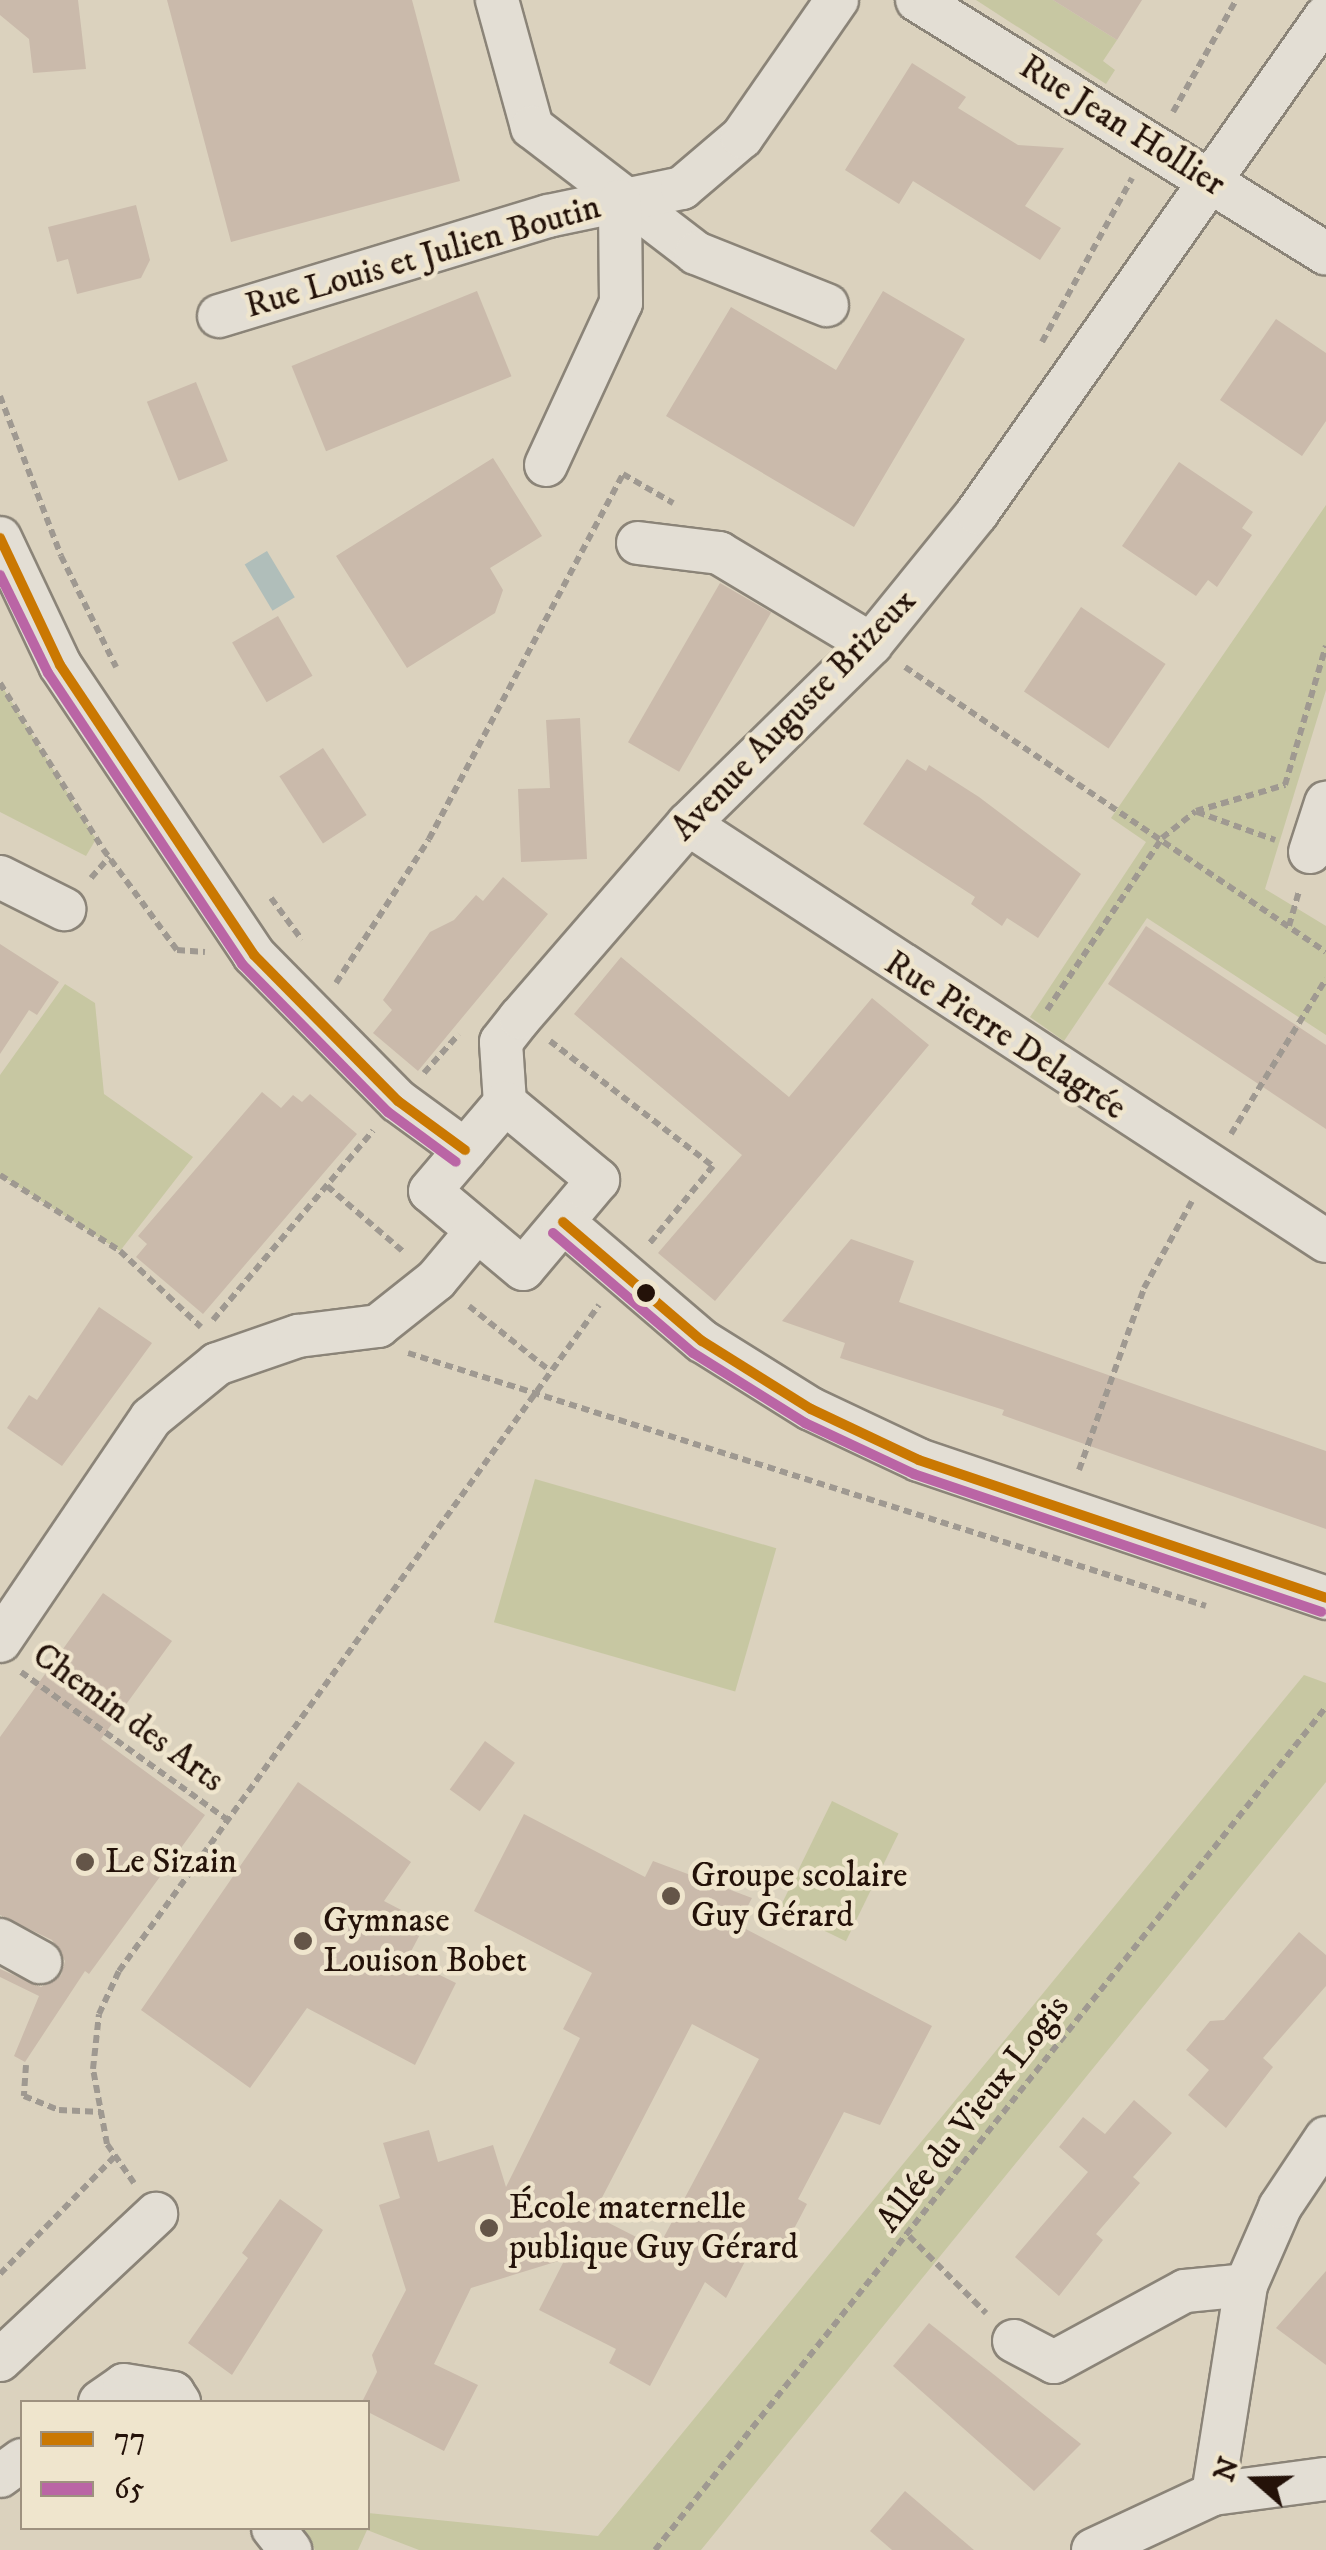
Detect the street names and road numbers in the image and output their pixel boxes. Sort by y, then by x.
street label: Rue Jean Hollier [1012,46,1232,206]
street label: Rue Louis et Julien Boutin [241,186,605,328]
street label: Avenue Auguste Brizeux [663,580,925,850]
street label: Rue Pierre Delagrée [877,942,1133,1130]
street label: Chemin des Arts [24,1634,232,1802]
street label: Allée du Vieux Logis [868,1987,1078,2241]

